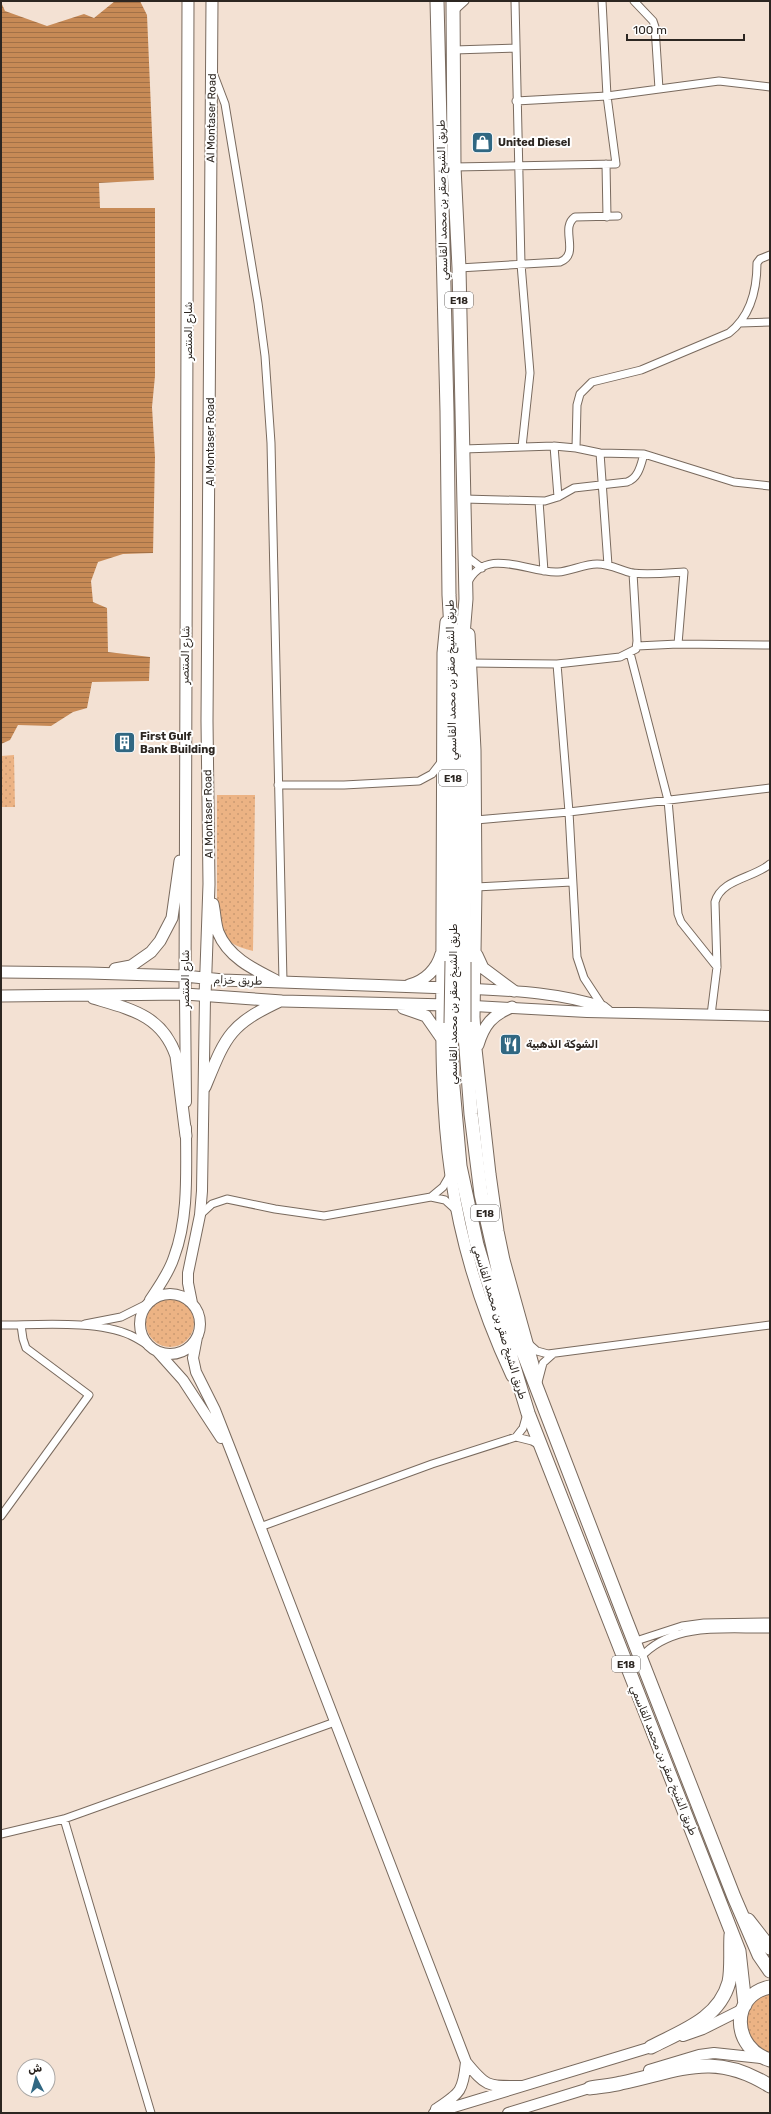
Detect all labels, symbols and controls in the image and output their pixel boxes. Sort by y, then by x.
scale bar [627,16,744,42]
text: 100 m [633,23,667,37]
street label: Al Montaser Road [204,73,219,163]
street label: طريق الشيخ صقر بن محمد القاسمي [435,119,452,281]
shop icon: United Diesel [470,129,496,155]
place label: United Diesel [498,136,570,149]
road number: E18 [445,292,473,308]
street label: شارع المنتصر [182,302,197,361]
street label: Al Montaser Road [204,397,217,487]
street label: طريق الشيخ صقر بن محمد القاسمي [444,599,461,761]
street label: شارع المنتصر [178,626,195,685]
building icon: First Gulf Bank Building [111,729,137,755]
place label: First Gulf Bank Building [140,730,215,756]
street label: Al Montaser Road [201,769,216,859]
road number: E18 [439,770,467,786]
street label: طريق الشيخ صقر بن محمد القاسمي [447,923,462,1084]
street label: شارع المنتصر [179,950,194,1009]
street label: طريق خزام [213,973,263,989]
restaurant icon: الشوكة الذهبية [497,1031,523,1057]
place label: الشوكة الذهبية [526,1038,598,1051]
road number: E18 [471,1205,499,1221]
street label: طريق الشيخ صقر بن محمد القاسمي [468,1243,529,1402]
road number: E18 [612,1656,640,1672]
street label: طريق الشيخ صقر بن محمد القاسمي [626,1683,700,1838]
north arrow [16,2058,56,2098]
text: ش [27,2061,43,2076]

